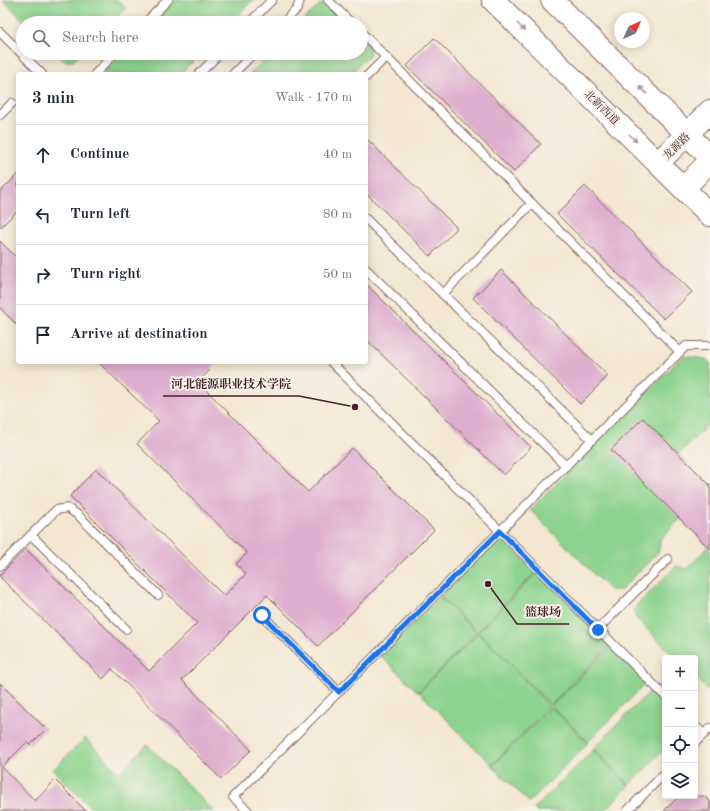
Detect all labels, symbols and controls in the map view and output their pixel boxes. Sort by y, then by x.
north arrow [614,12,650,48]
search box [16,16,368,60]
one-way arrow [516,22,526,32]
icon: search [30,27,52,49]
text: Search here [62,31,139,46]
one-way arrow [638,85,648,95]
street label: 北新西道 [581,87,622,128]
text: 3 min [32,90,75,107]
text: Walk · 170 m [275,91,352,104]
street label: 龙源路 [660,130,693,163]
one-way arrow [628,133,638,143]
icon: ahead [32,144,54,166]
text: Continue [70,147,129,162]
text: 40 m [323,148,352,161]
icon: left [32,204,54,226]
text: Turn left [70,207,130,222]
text: 80 m [323,208,352,221]
icon: right [32,264,54,286]
text: Turn right [70,267,141,282]
text: 50 m [323,268,352,281]
icon: arrive [32,324,54,346]
text: Arrive at destination [70,327,208,342]
callout: 河北能源职业技术学院 [163,372,299,396]
text: 河北能源职业技术学院 [171,377,291,391]
callout: 篮球场 [517,600,569,624]
text: 篮球场 [525,605,561,619]
route start [253,606,271,624]
route end [589,621,607,639]
map controls [662,655,698,799]
button: + [662,655,698,691]
button: − [662,691,698,727]
button: locate [662,727,698,763]
button: layers [662,763,698,799]

